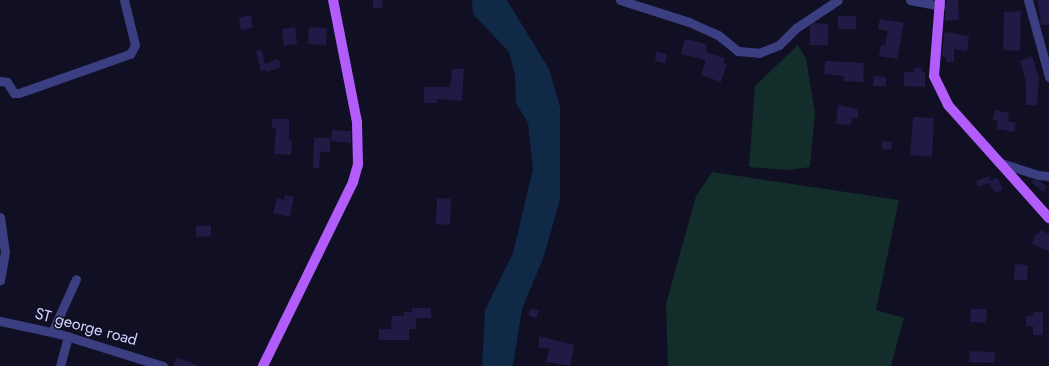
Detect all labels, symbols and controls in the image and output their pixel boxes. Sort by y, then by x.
street label: ST george road [33,304,139,350]

